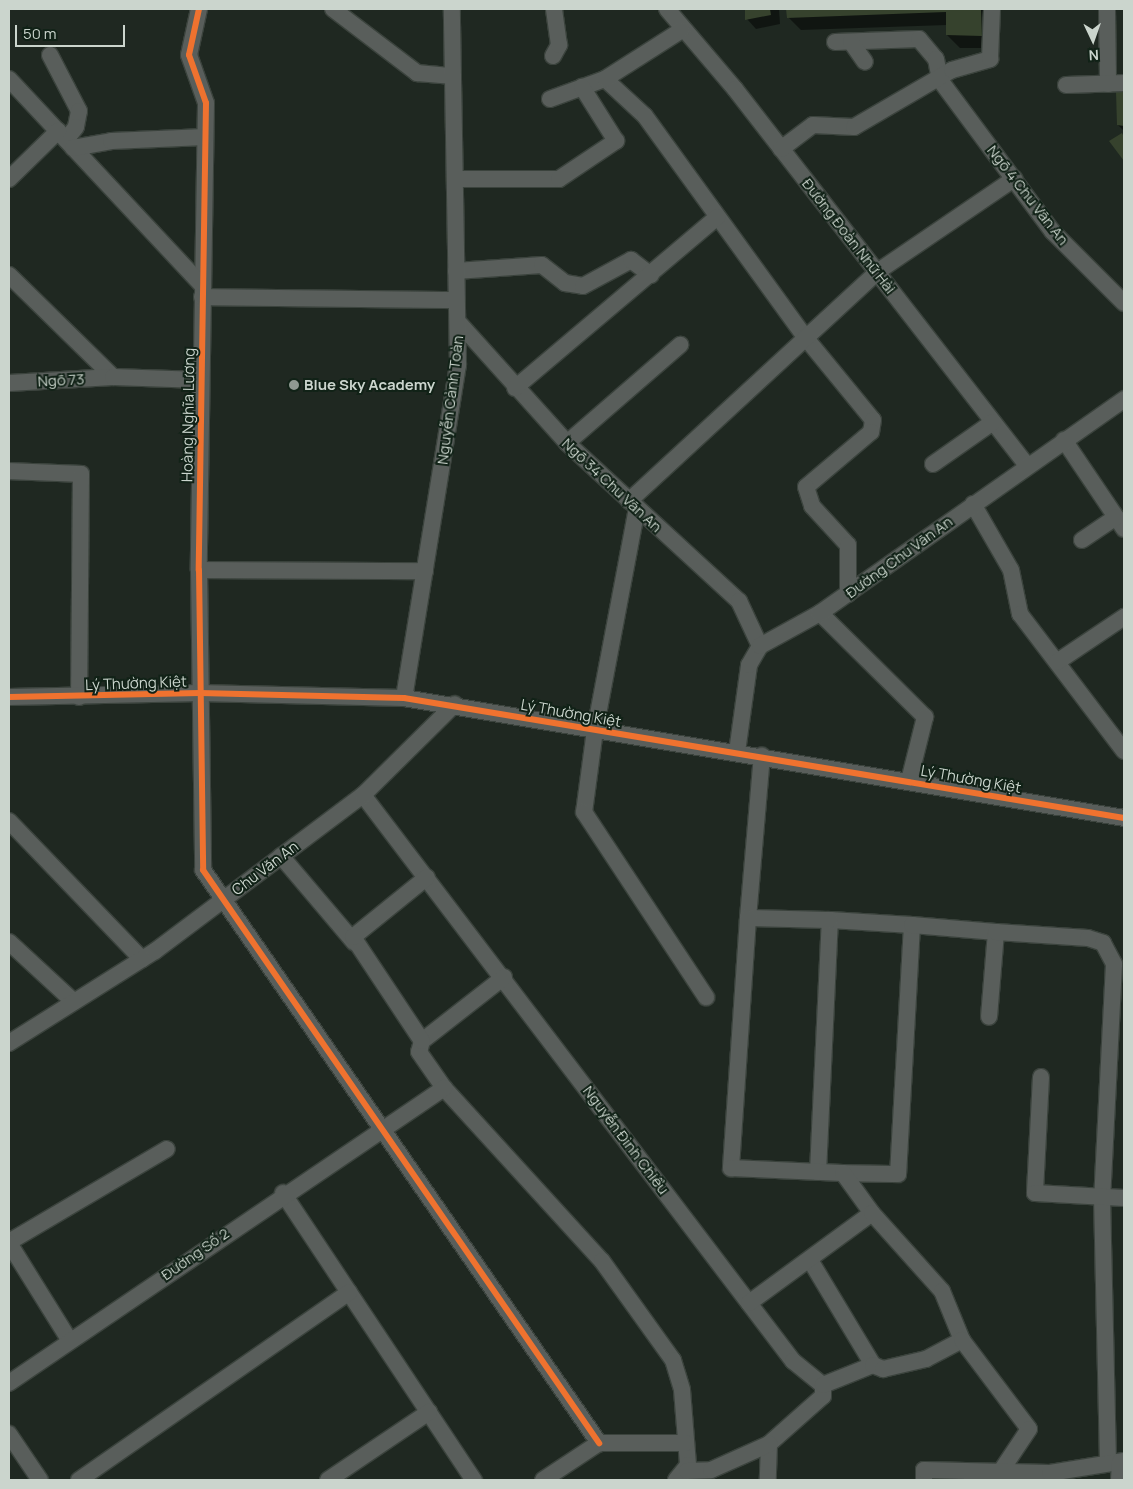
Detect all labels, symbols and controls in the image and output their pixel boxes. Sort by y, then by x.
scale bar [18,15,128,47]
north arrow [1068,15,1118,65]
text: 50 m [23,23,57,44]
text: N [1088,46,1099,65]
street label: Ngõ 4 Chu Văn An [984,142,1072,248]
street label: Đường Đoàn Nhữ Hài [798,175,900,297]
street label: Nguyễn Cảnh Toàn [433,334,467,466]
street label: Hoàng Nghĩa Lương [178,348,198,482]
street label: Ngõ 73 [37,370,85,390]
place label: Blue Sky Academy [304,376,435,394]
marker: Blue Sky Academy [288,379,300,391]
street label: Ngõ 34 Chu Văn An [558,434,666,536]
street label: Đường Chu Văn An [842,512,956,602]
street label: Lý Thường Kiệt [85,672,187,694]
street label: Lý Thường Kiệt [519,695,623,731]
street label: Lý Thường Kiệt [919,761,1023,797]
street label: Chu Văn An [228,837,302,899]
street label: Nguyễn Đình Chiểu [579,1082,673,1198]
street label: Đường Số 2 [158,1224,232,1284]

